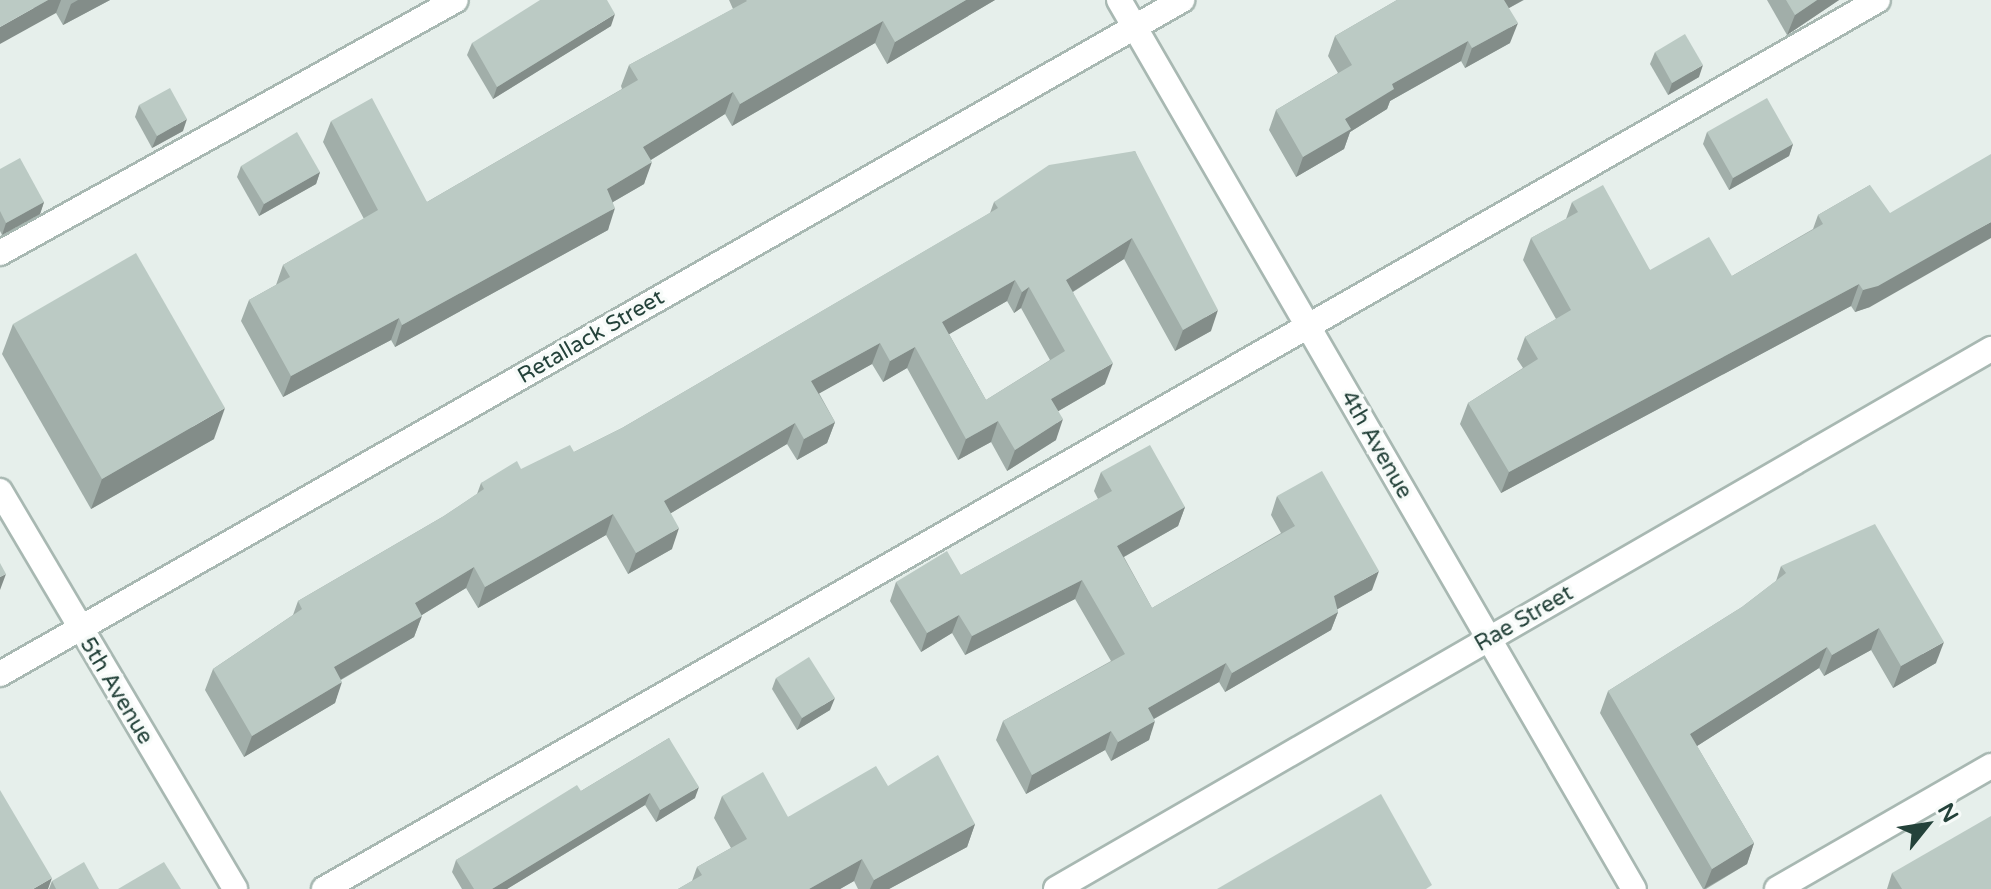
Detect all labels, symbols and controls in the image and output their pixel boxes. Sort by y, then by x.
street label: Retallack Street [513,284,669,390]
street label: 4th Avenue [1335,386,1417,504]
street label: Rae Street [1470,580,1578,658]
street label: 5th Avenue [74,633,158,749]
north arrow [1887,785,1967,865]
text: N [1932,799,1963,827]

